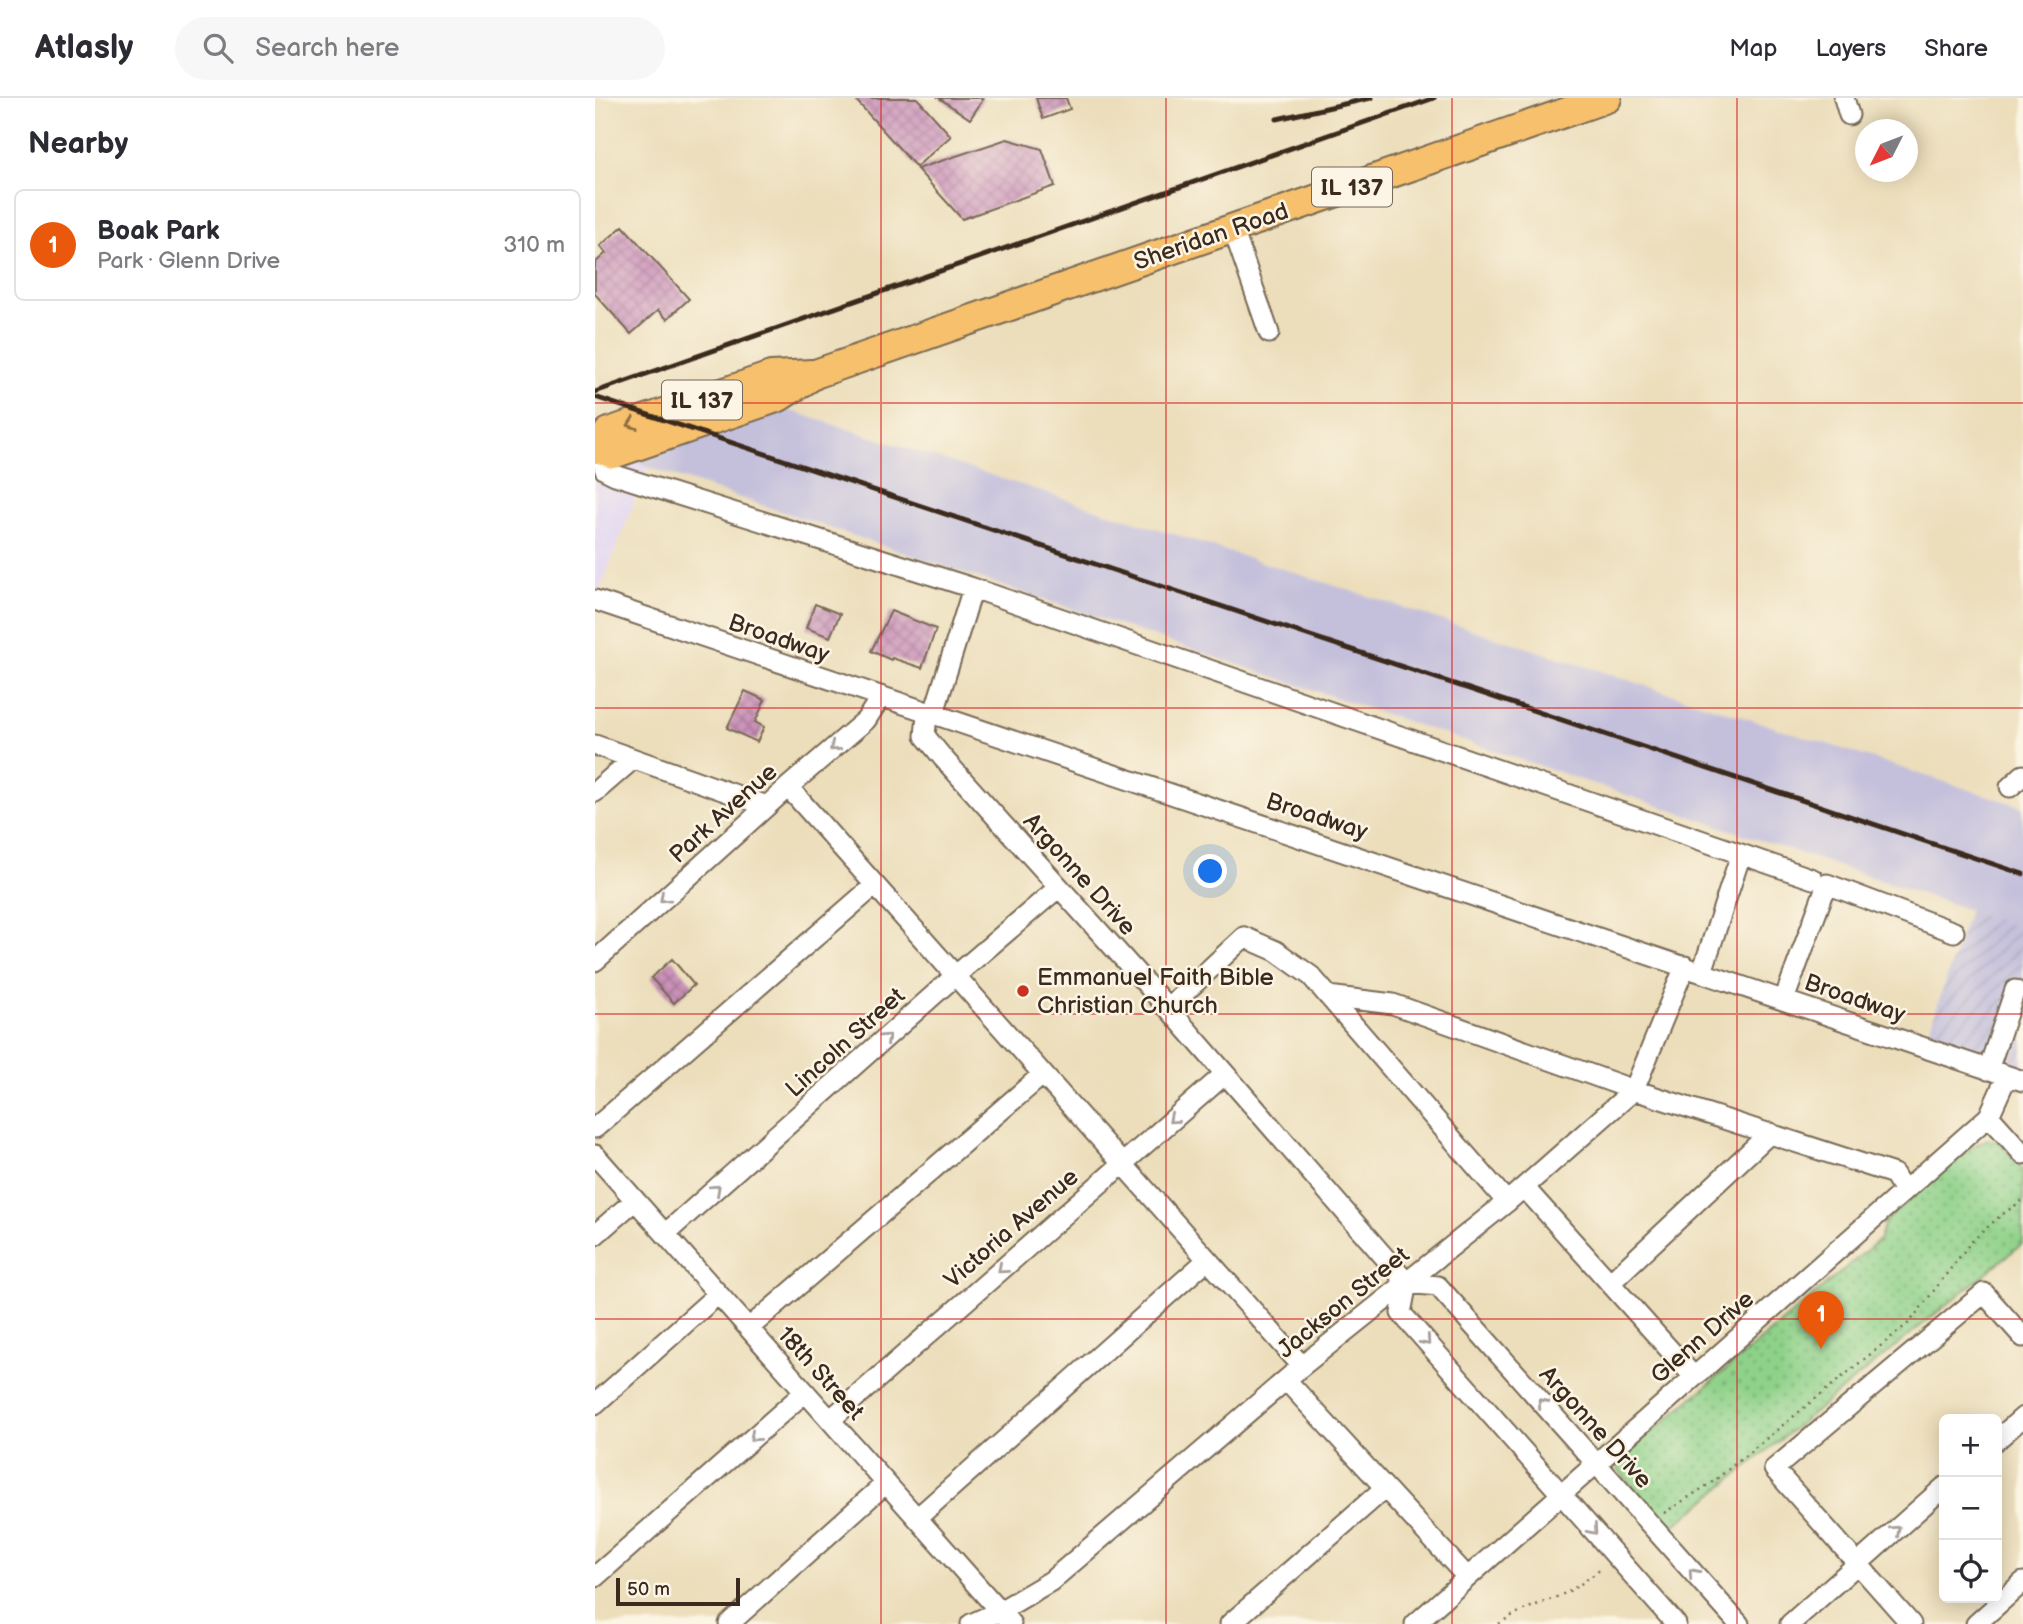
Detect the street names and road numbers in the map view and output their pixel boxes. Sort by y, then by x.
road number: IL 137 [1312,167,1392,206]
street label: Sheridan Road [1130,196,1292,277]
road number: IL 137 [662,380,742,420]
street label: Broadway [724,608,833,669]
street label: Park Avenue [663,757,783,869]
street label: Broadway [1262,786,1371,847]
street label: Argonne Drive [1017,807,1142,941]
street label: Broadway [1800,968,1909,1029]
street label: Lincoln Street [780,981,911,1103]
street label: Victoria Avenue [938,1162,1084,1295]
street label: Jackson Street [1272,1240,1416,1364]
street label: Glenn Drive [1645,1285,1760,1390]
street label: 18th Street [771,1321,871,1427]
street label: Argonne Drive [1533,1360,1658,1494]

